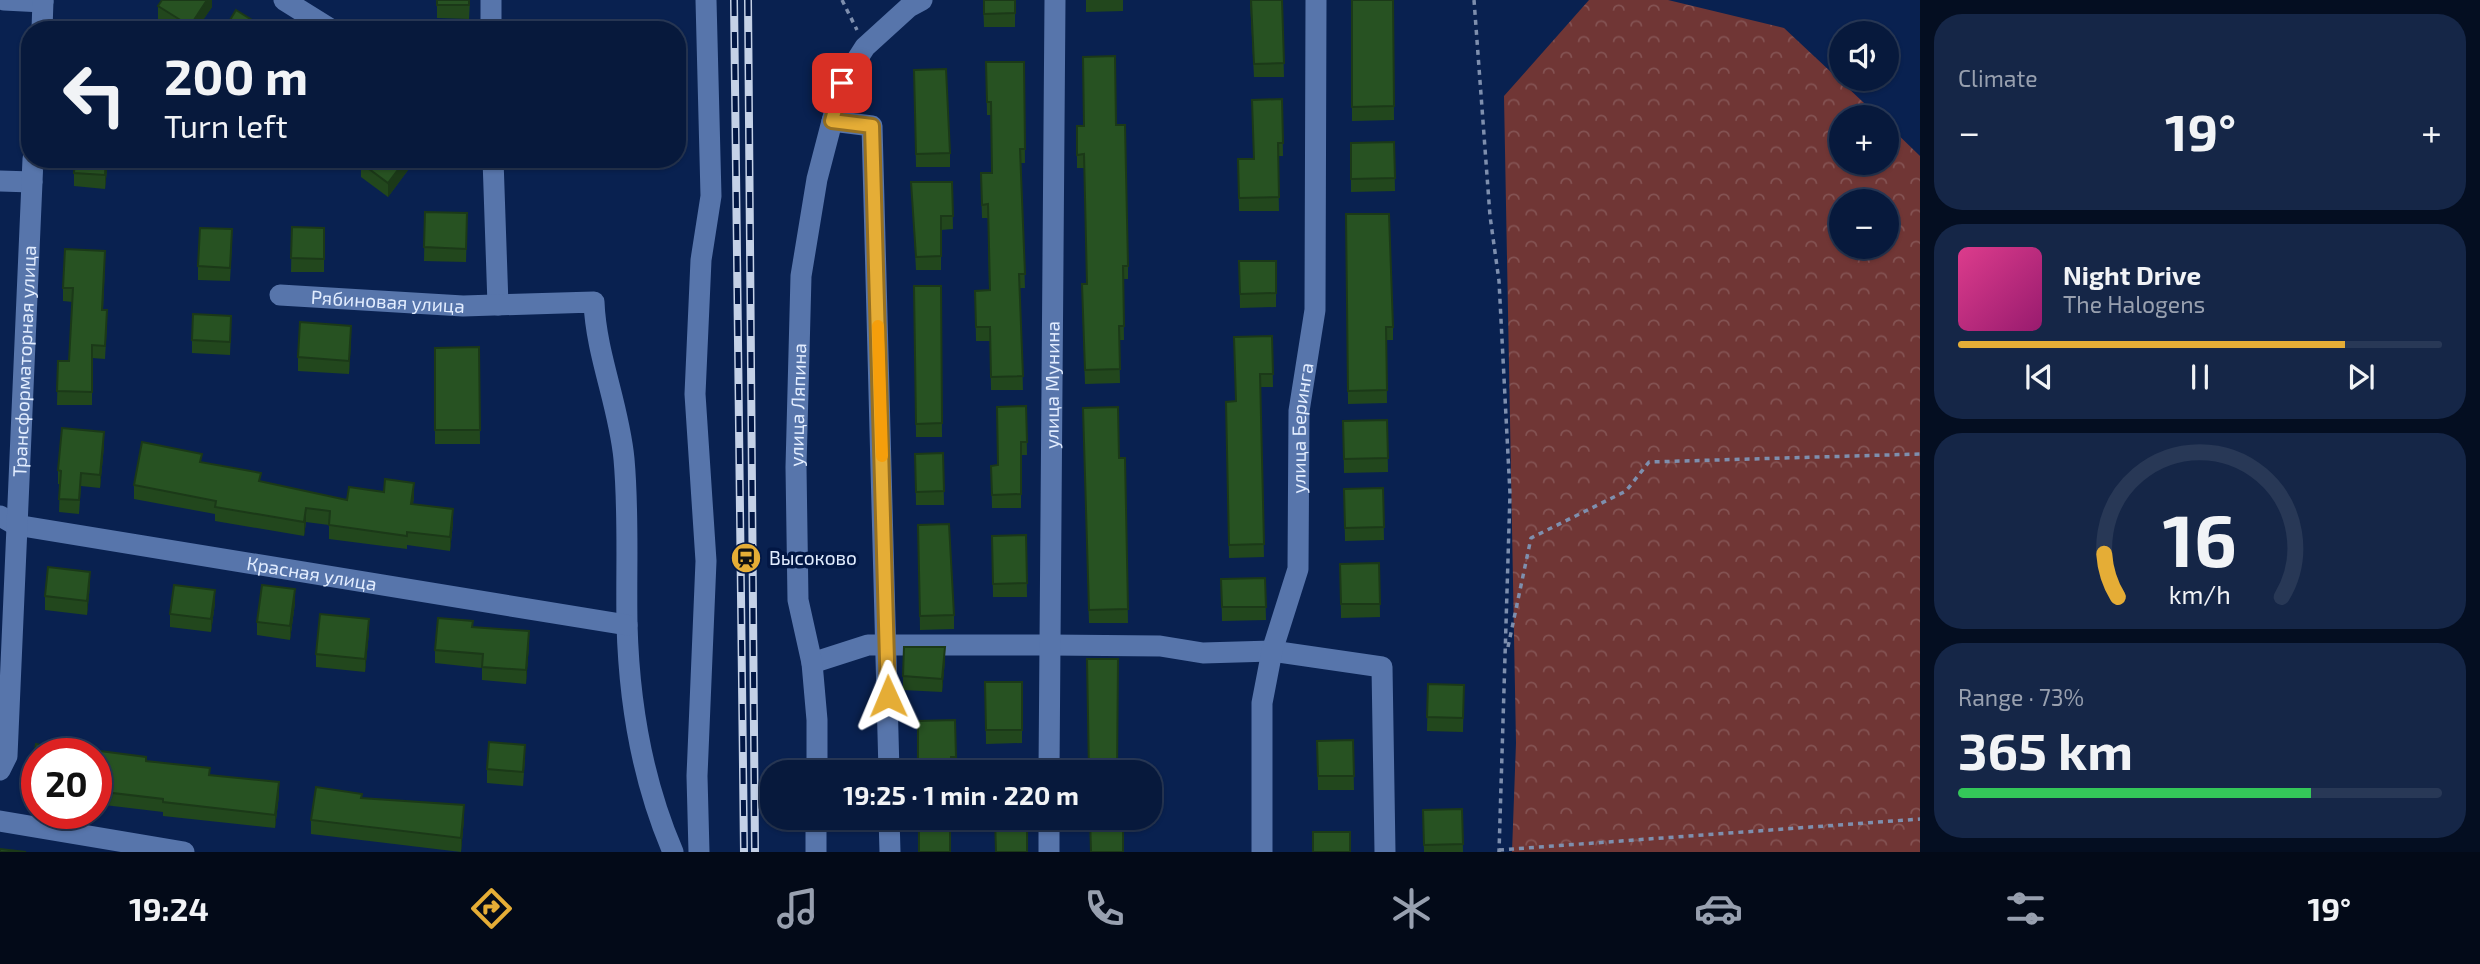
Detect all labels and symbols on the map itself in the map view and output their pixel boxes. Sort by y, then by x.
pin [812,53,872,113]
street label: Трансформаторная улица [7,245,40,477]
street label: Рябиновая улица [310,285,466,317]
street label: улица Мунина [1040,321,1064,449]
street label: улица Ляпина [784,343,810,467]
street label: улица Беринга [1286,361,1318,494]
station icon: Высоково [729,541,763,575]
place label: Высоково [769,546,857,569]
street label: Красная улица [245,551,379,595]
position arrow [851,659,925,733]
speed limit sign: 20 [21,738,112,829]

